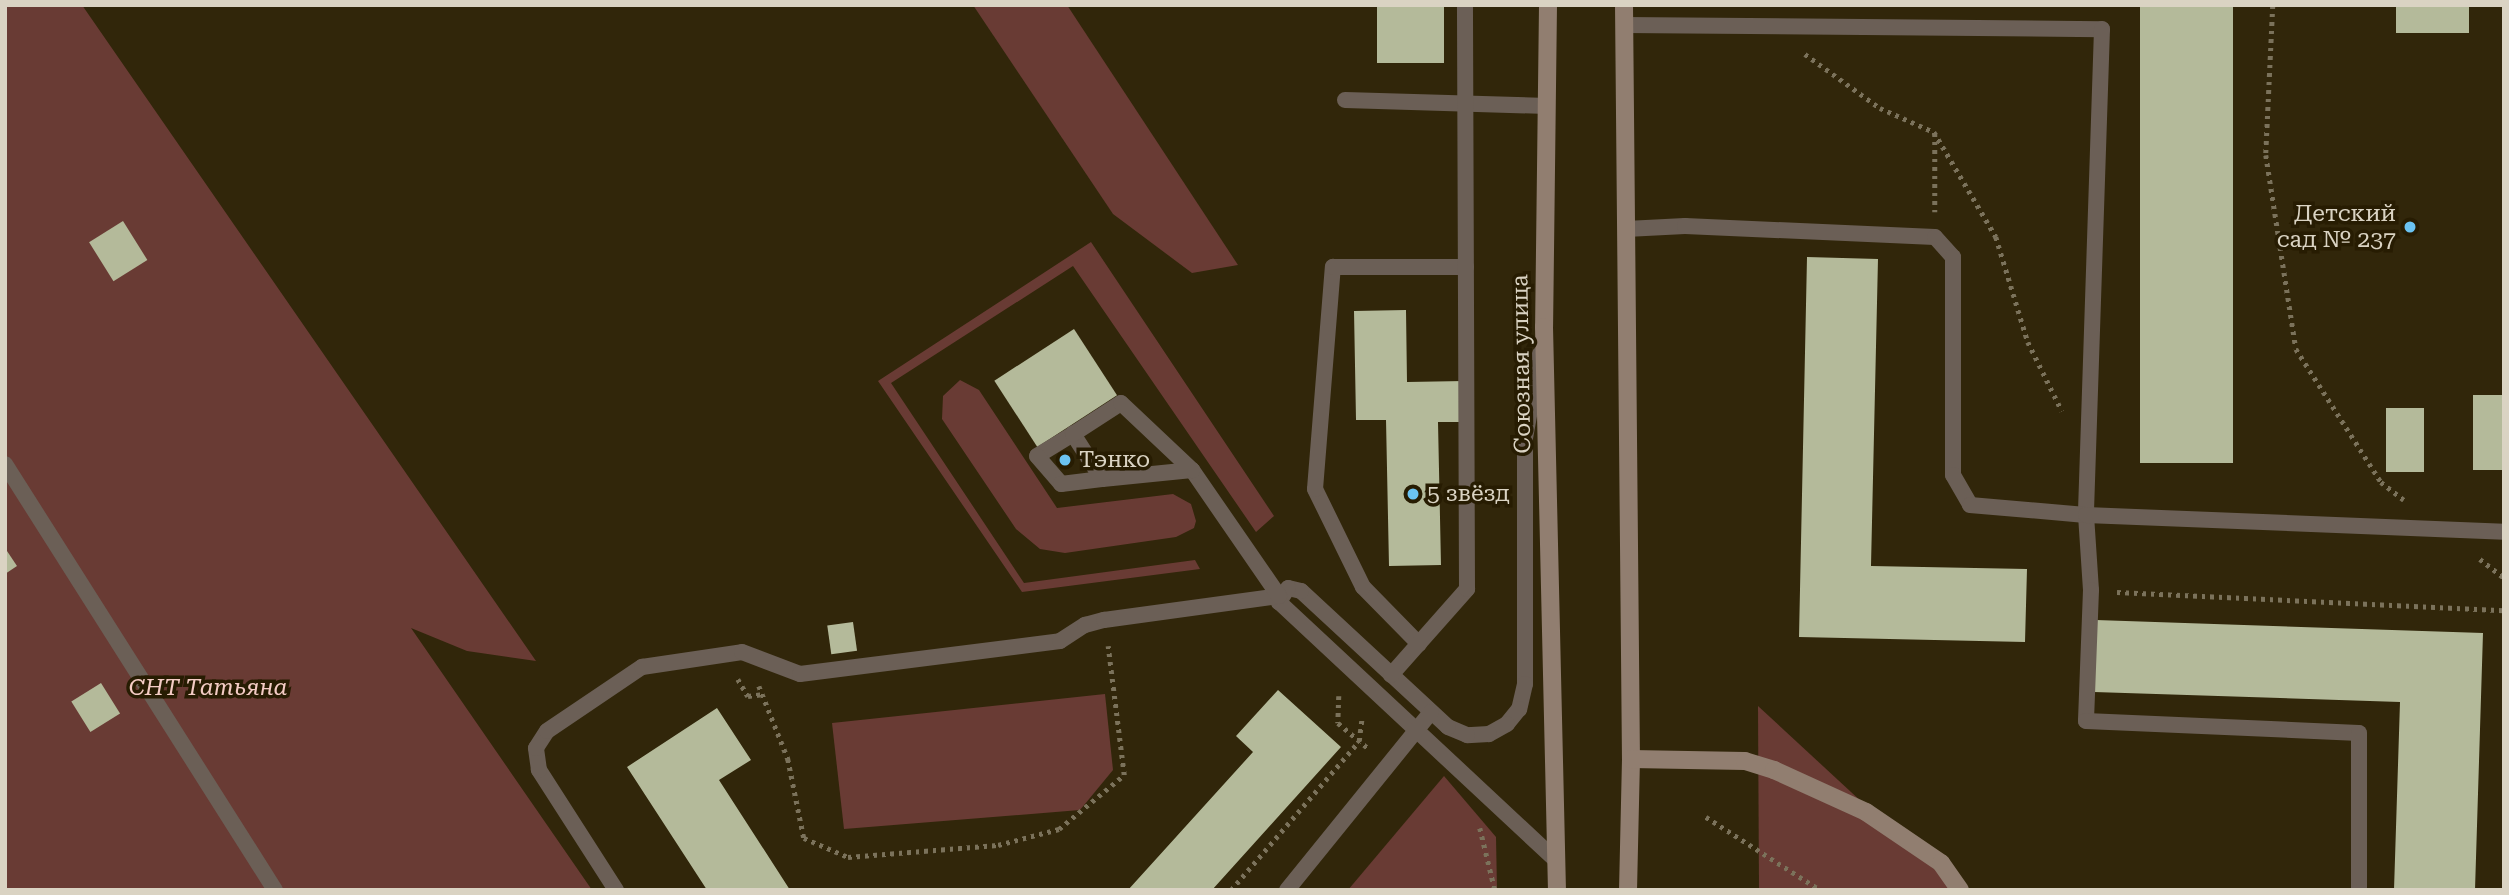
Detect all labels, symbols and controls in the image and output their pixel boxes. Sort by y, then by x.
place label: Детский сад № 237 [2277,200,2396,254]
marker: Детский сад № 237 [2402,219,2418,235]
street label: Союзная улица [1507,274,1537,454]
place label: Тэнко [1079,446,1150,474]
marker: Тэнко [1057,452,1073,468]
place label: 5 звёзд [1427,480,1510,508]
marker: 5 звёзд [1405,486,1421,502]
park label: СНТ Татьяна [129,674,287,702]

